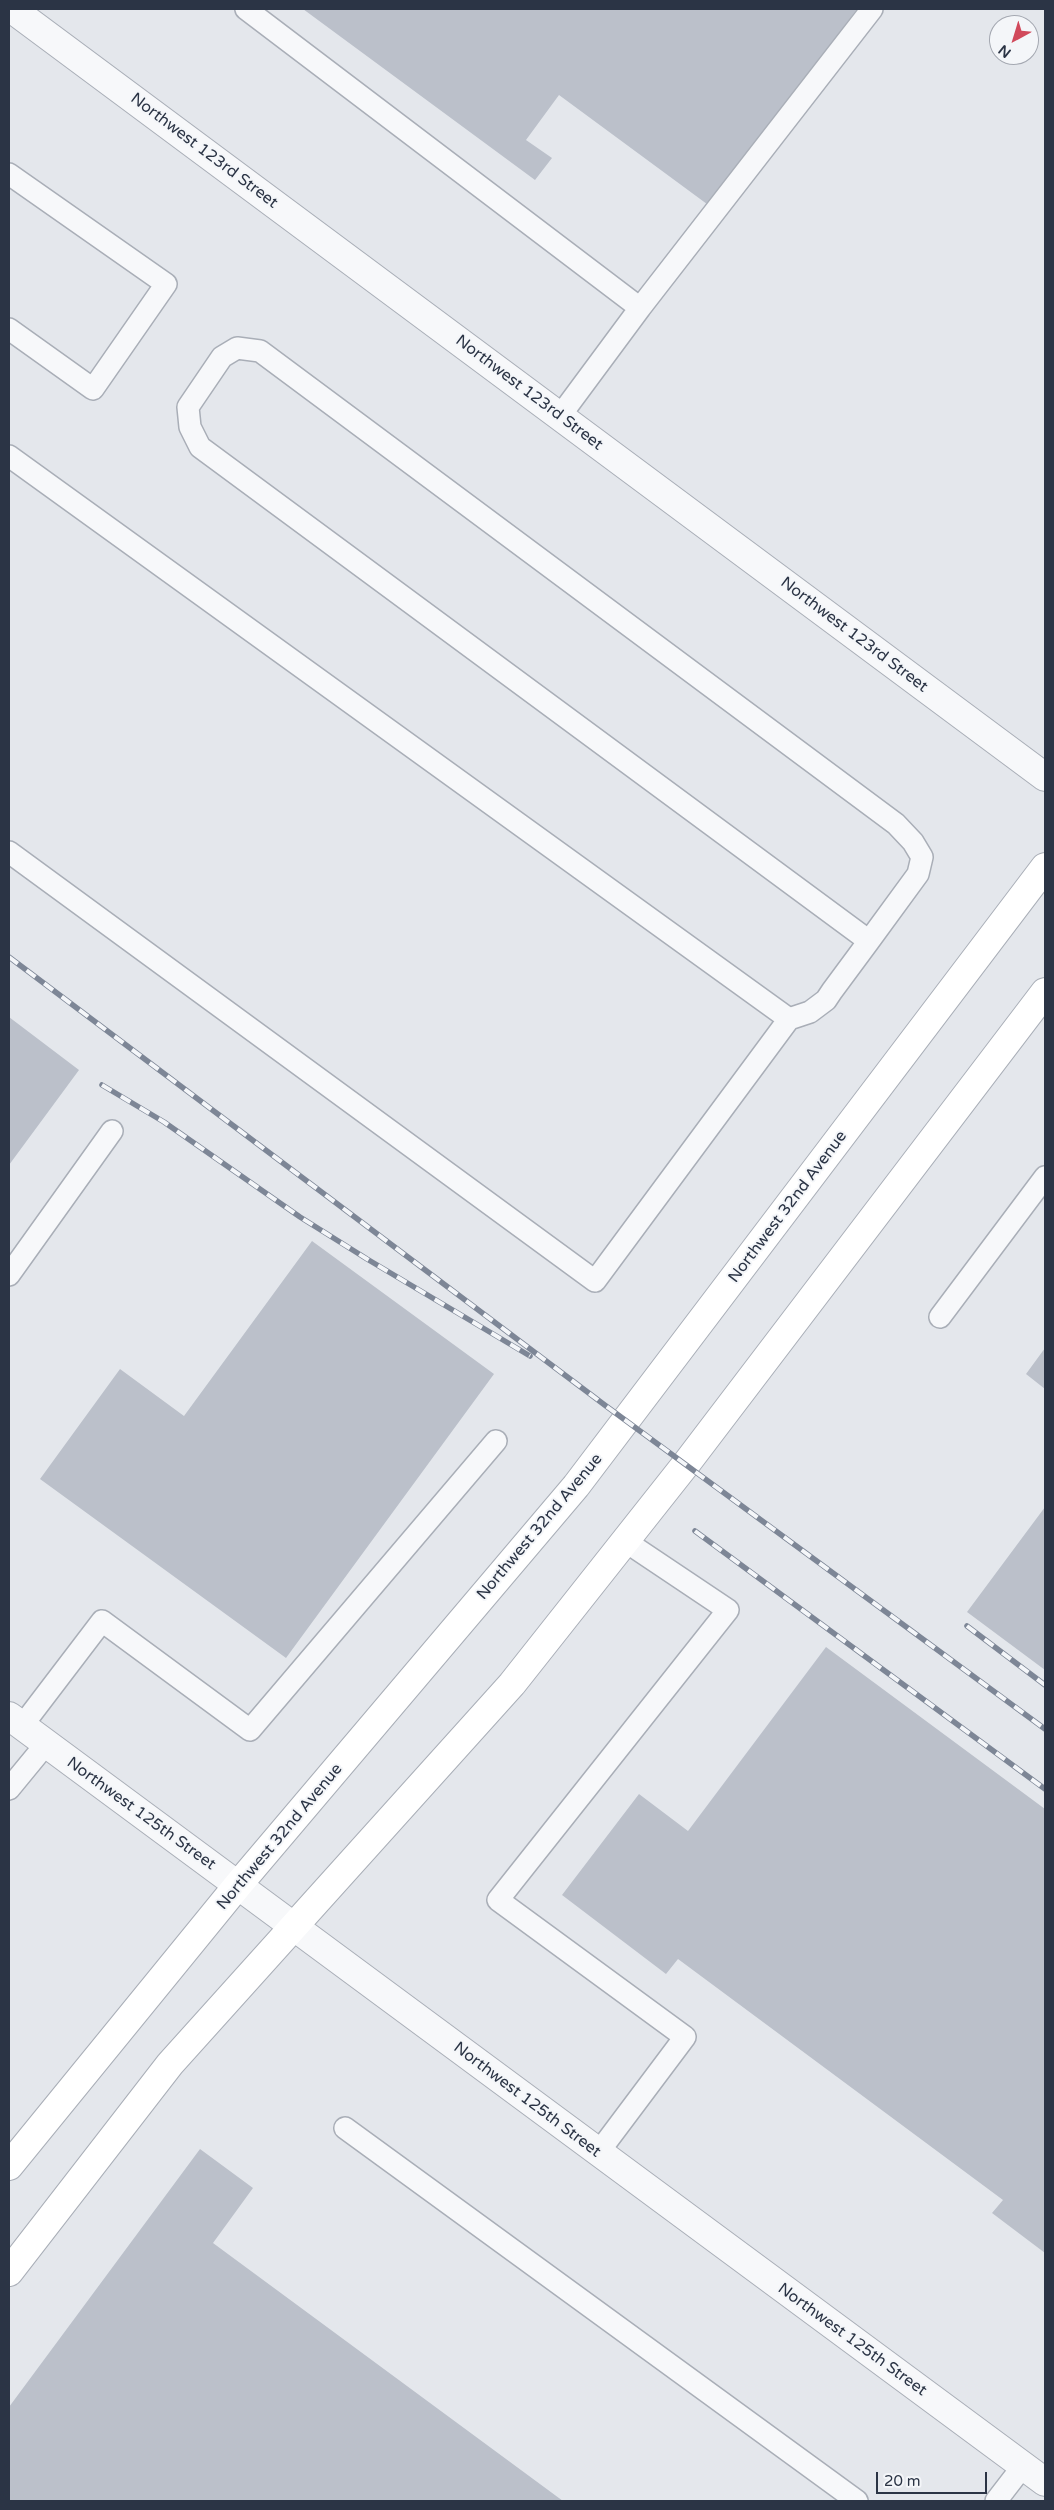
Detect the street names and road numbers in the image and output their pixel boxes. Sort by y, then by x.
street label: Northwest 123rd Street [126,89,282,213]
street label: Northwest 123rd Street [451,331,607,455]
street label: Northwest 123rd Street [776,573,932,697]
street label: Northwest 32nd Avenue [725,1127,851,1287]
street label: Northwest 32nd Avenue [473,1450,607,1604]
street label: Northwest 125th Street [63,1753,219,1875]
street label: Northwest 32nd Avenue [213,1760,347,1914]
street label: Northwest 125th Street [450,2038,604,2162]
street label: Northwest 125th Street [774,2279,930,2401]

